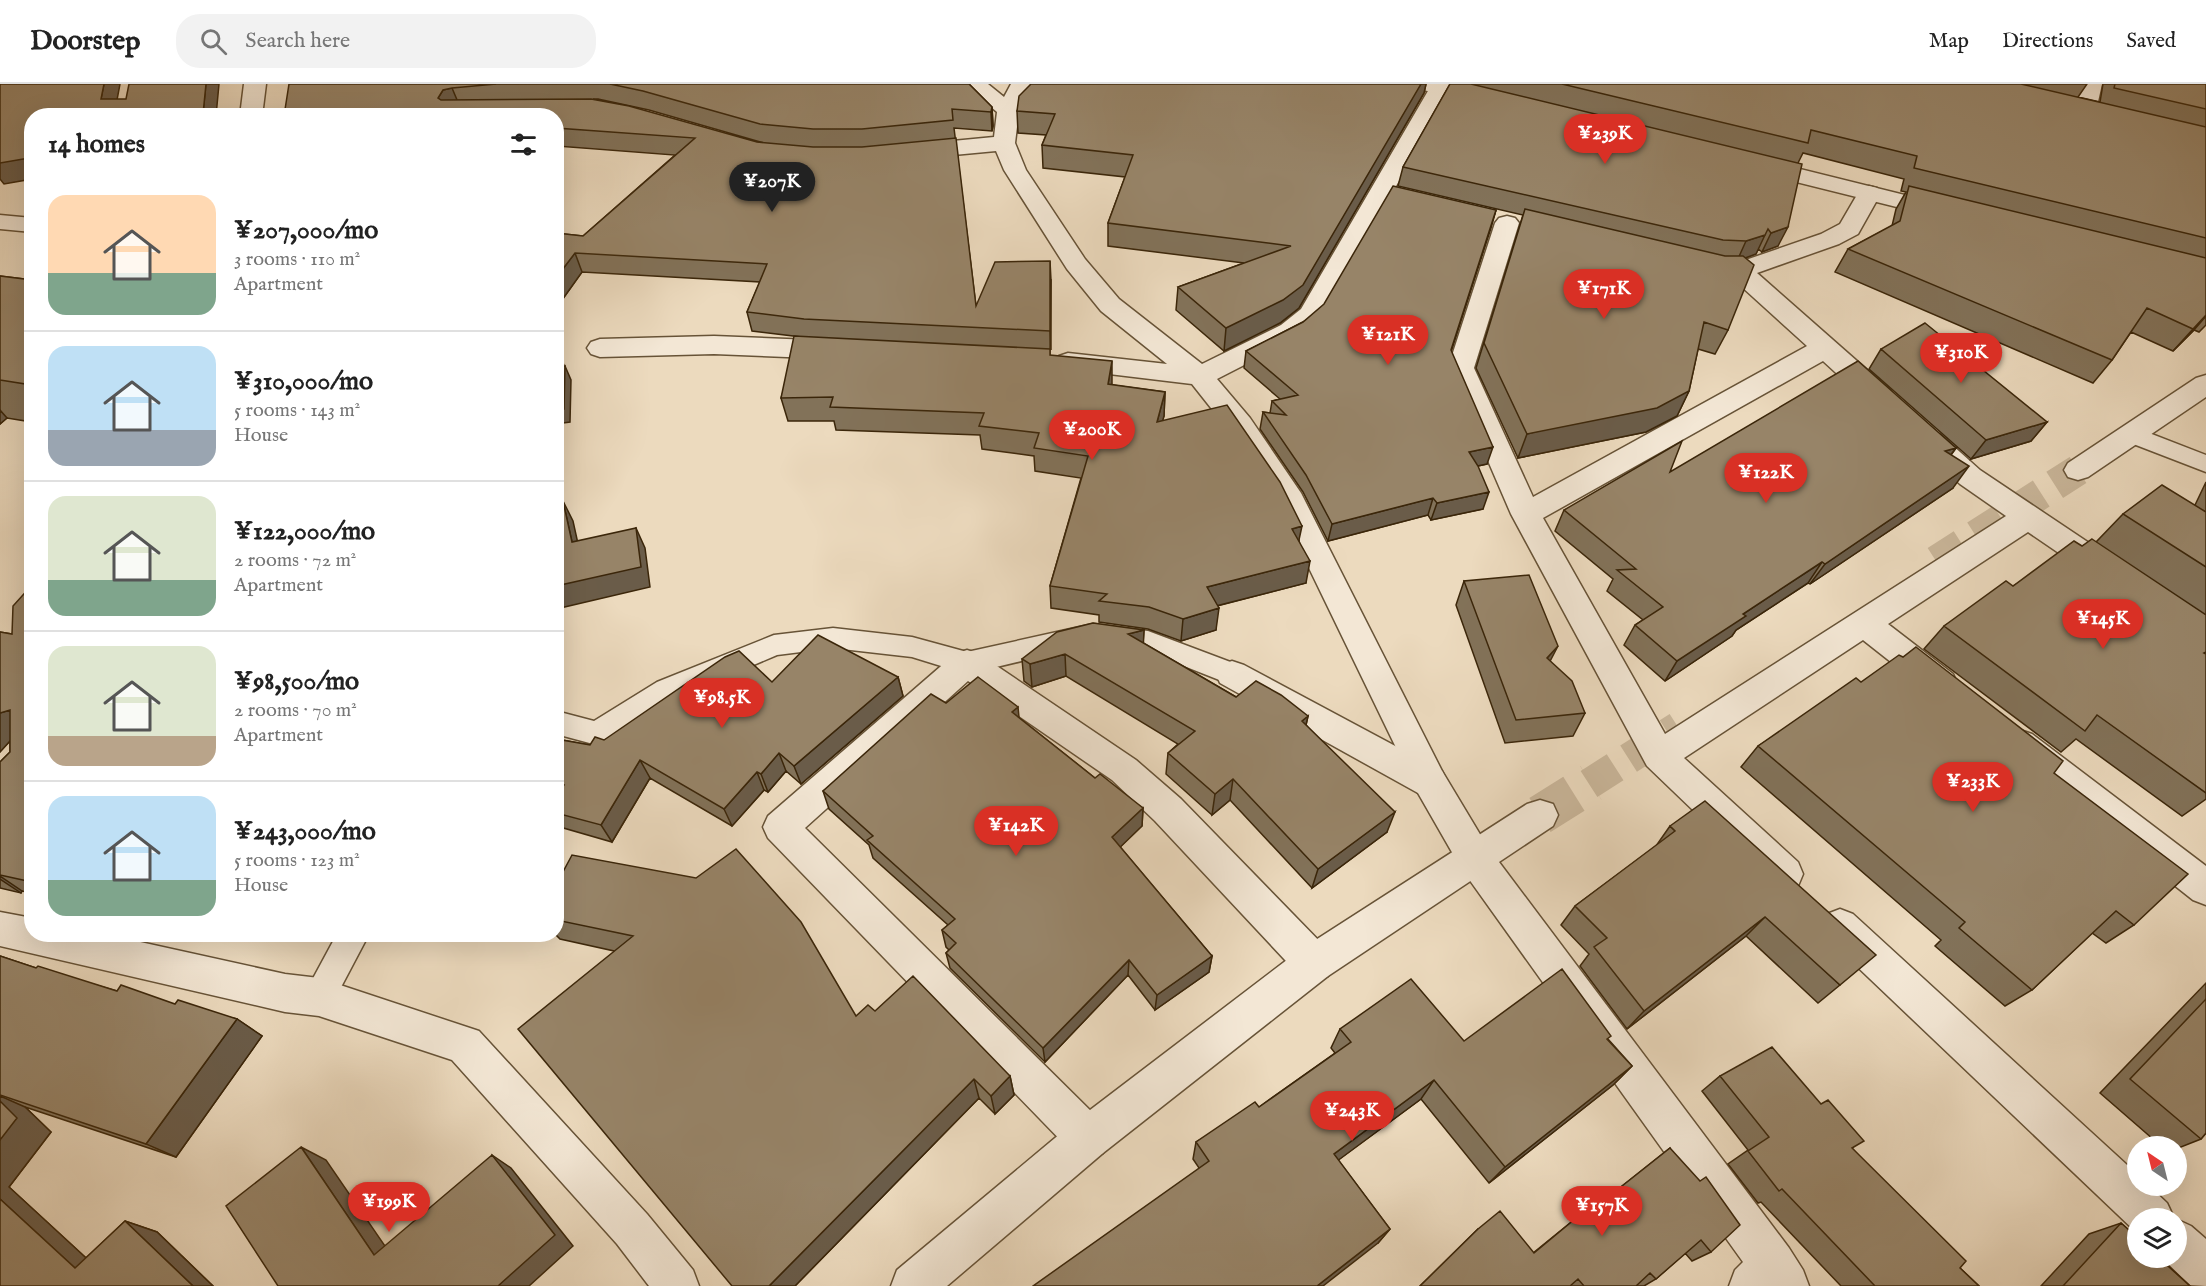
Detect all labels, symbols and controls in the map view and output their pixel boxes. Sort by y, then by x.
search box [176,14,596,68]
text: Doorstep [30,24,140,59]
icon: search [197,25,230,58]
text: Search here [245,27,350,55]
text: Map [1929,28,1969,55]
text: Directions [2002,28,2093,55]
text: Saved [2126,28,2176,55]
pin: ¥239K [1563,114,1647,165]
text: ¥239K [1578,121,1632,146]
text: 14 homes [48,128,145,161]
icon: filters [507,128,540,161]
pin: ¥207K [730,162,814,213]
text: ¥207K [743,169,801,194]
text: ¥207,000/mo [234,214,378,247]
icon: home [96,219,168,291]
text: 3 rooms · 110 m² [234,247,360,272]
pin: ¥171K [1562,269,1646,320]
text: Apartment [234,272,323,297]
text: ¥171K [1577,276,1631,301]
pin: ¥121K [1346,315,1430,366]
text: ¥121K [1361,322,1415,347]
pin: ¥310K [1919,333,2003,384]
text: ¥310K [1934,340,1988,365]
text: ¥310,000/mo [234,365,373,398]
icon: home [96,370,168,442]
text: 5 rooms · 143 m² [234,398,360,423]
pin: ¥200K [1050,410,1134,461]
text: ¥200K [1063,417,1121,442]
text: House [234,423,288,448]
pin: ¥122K [1724,453,1808,504]
text: ¥122K [1738,460,1794,485]
text: ¥122,000/mo [234,515,375,548]
icon: home [96,520,168,592]
text: 2 rooms · 72 m² [234,548,356,573]
text: Apartment [234,573,323,598]
pin: ¥145K [2061,599,2145,650]
text: ¥145K [2076,606,2130,631]
text: ¥98,500/mo [234,665,359,698]
icon: home [96,670,168,742]
pin: ¥98.5K [673,678,771,729]
text: ¥98.5K [693,685,751,710]
text: 2 rooms · 70 m² [234,698,357,723]
text: Apartment [234,723,323,748]
pin: ¥233K [1931,762,2015,813]
text: ¥233K [1946,769,2000,794]
pin: ¥142K [974,806,1058,857]
text: ¥142K [988,813,1044,838]
text: ¥243,000/mo [234,815,376,848]
icon: home [96,820,168,892]
text: 5 rooms · 123 m² [234,848,360,873]
text: House [234,873,288,898]
pin: ¥243K [1310,1091,1394,1142]
text: ¥243K [1324,1098,1380,1123]
north arrow [2127,1136,2187,1196]
map controls [2127,1136,2187,1268]
pin: ¥199K [347,1182,431,1233]
pin: ¥157K [1560,1186,1644,1237]
text: ¥199K [362,1189,416,1214]
text: ¥157K [1575,1193,1629,1218]
button: layers [2127,1208,2187,1268]

